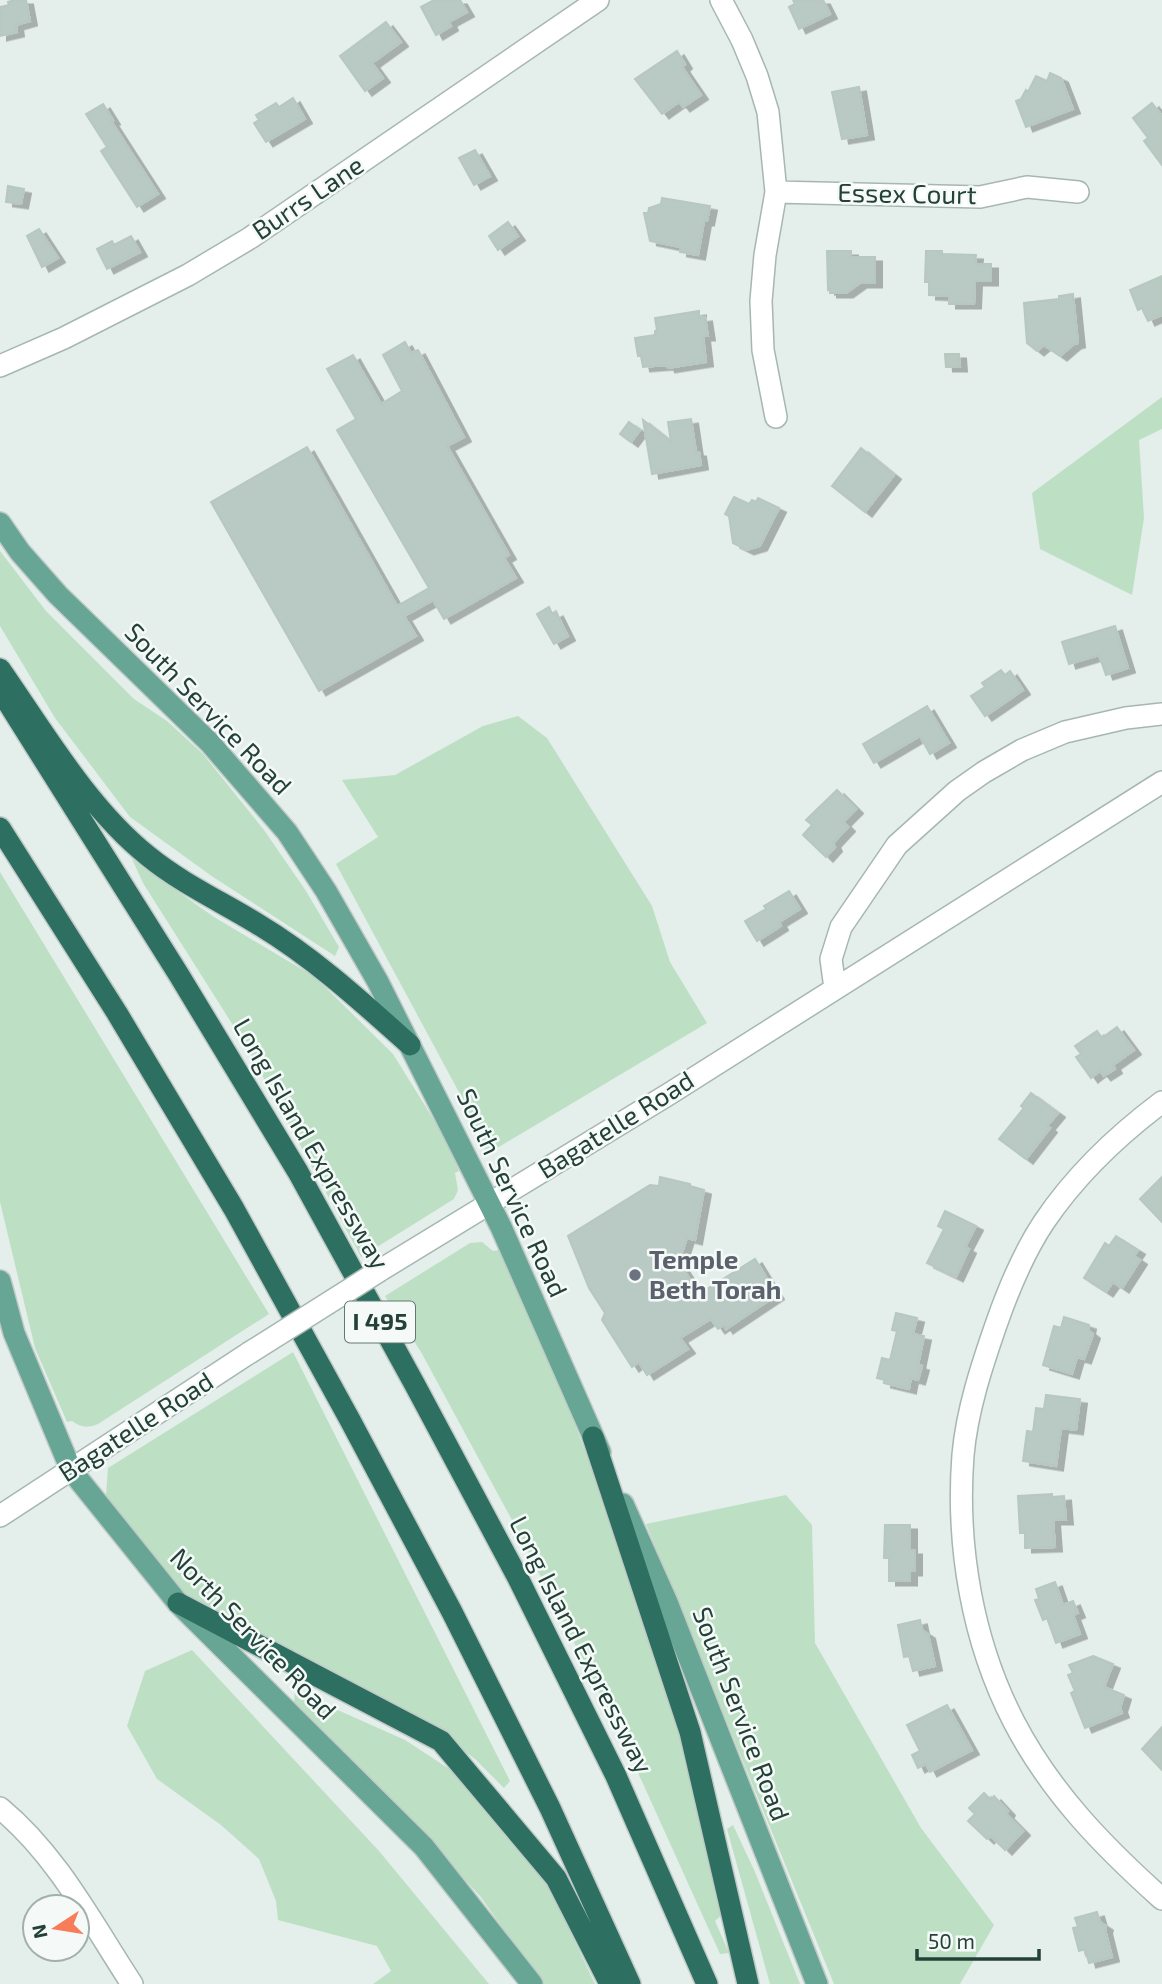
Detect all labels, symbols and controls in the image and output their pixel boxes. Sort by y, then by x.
street label: Burrs Lane [246,148,369,245]
street label: Essex Court [837,176,977,209]
street label: South Service Road [119,616,299,800]
street label: Long Island Expressway [228,1012,397,1274]
street label: Bagatelle Road [532,1063,699,1184]
street label: South Service Road [451,1083,575,1301]
place label: Temple Beth Torah [649,1243,782,1304]
marker: Temple Beth Torah [627,1267,643,1283]
road number: I 495 [345,1302,415,1342]
street label: Bagatelle Road [52,1364,218,1487]
street label: Long Island Expressway [504,1511,661,1778]
street label: North Service Road [165,1541,344,1725]
street label: South Service Road [687,1602,797,1825]
north arrow [21,1893,91,1963]
scale bar [917,1918,1040,1962]
text: N [26,1923,52,1941]
text: 50 m [928,1928,975,1953]

